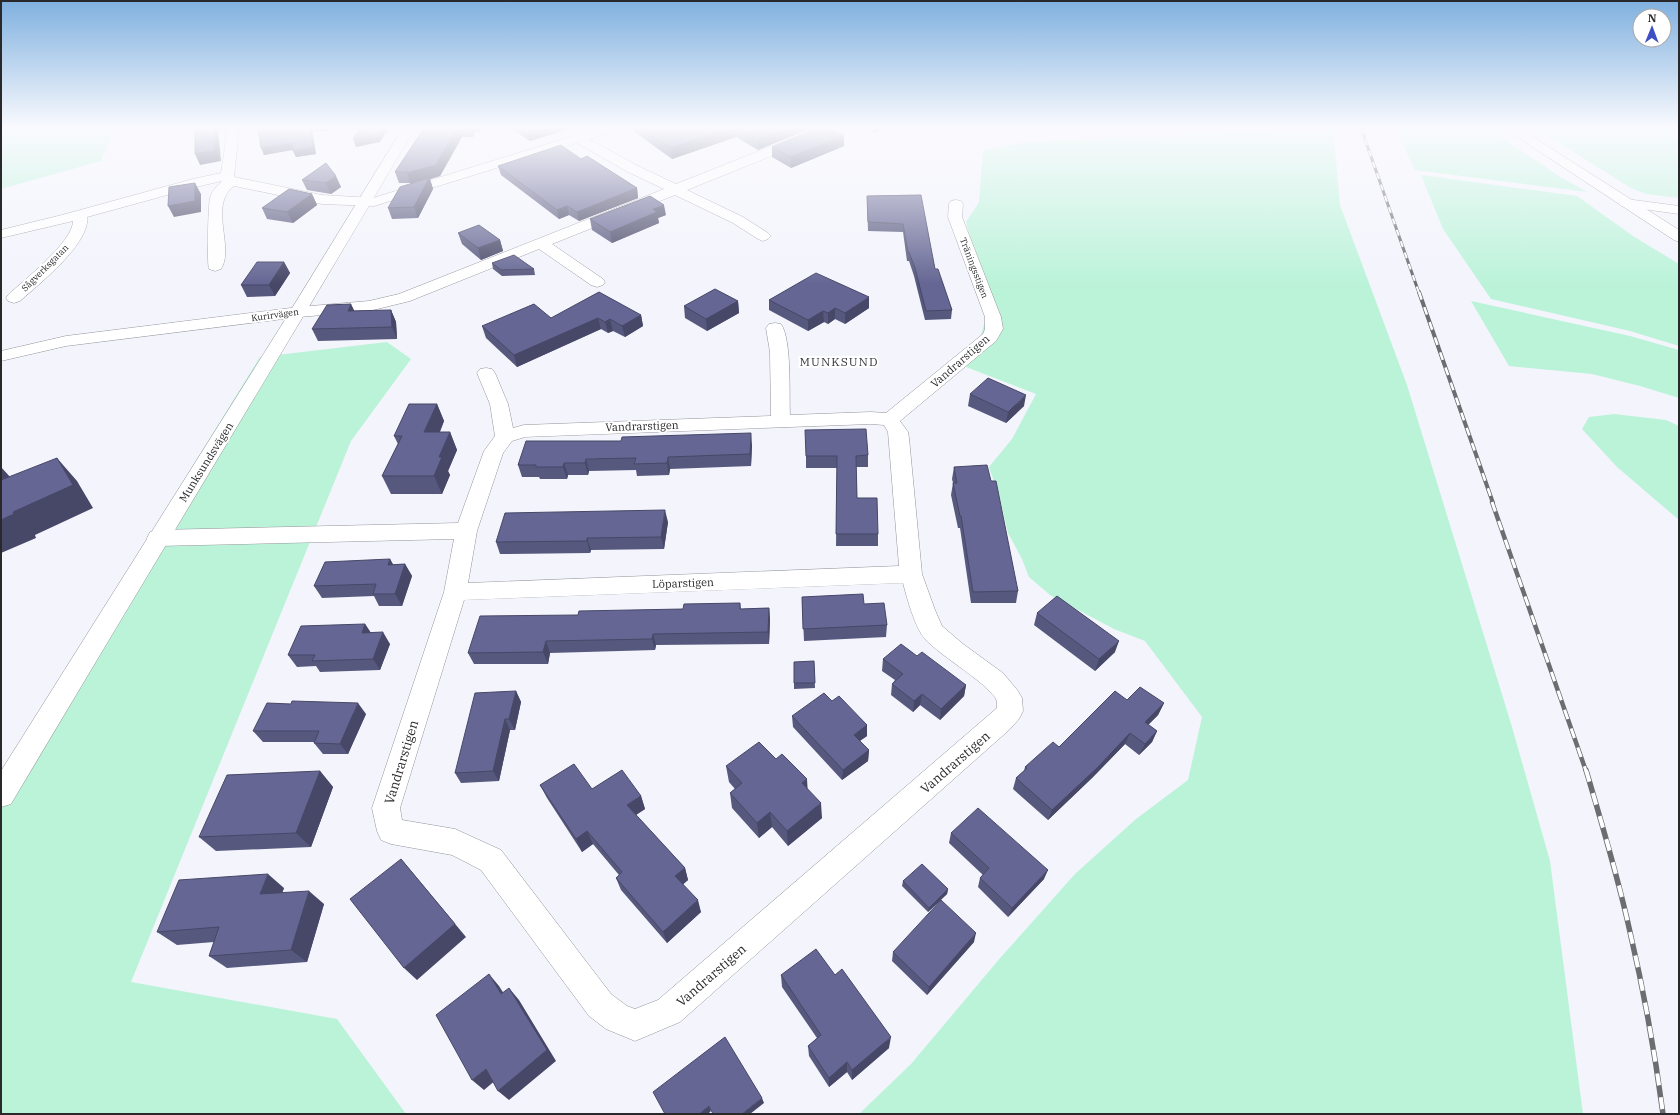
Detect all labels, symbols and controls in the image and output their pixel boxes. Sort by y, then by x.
north arrow [1632,8,1672,48]
text: N [1648,11,1657,25]
street label: Träningsstigen [958,236,991,300]
street label: Sågverksgatan [19,242,71,293]
street label: Kurirvägen [251,306,300,323]
street label: Vandrarstigen [928,332,992,390]
district label: MUNKSUND [800,354,878,369]
street label: Vandrarstigen [605,418,679,434]
street label: Munksundsvägen [176,419,236,505]
street label: Löparstigen [652,575,714,591]
street label: Vandrarstigen [381,718,422,806]
street label: Vandrarstigen [917,727,994,797]
street label: Vandrarstigen [673,940,750,1010]

